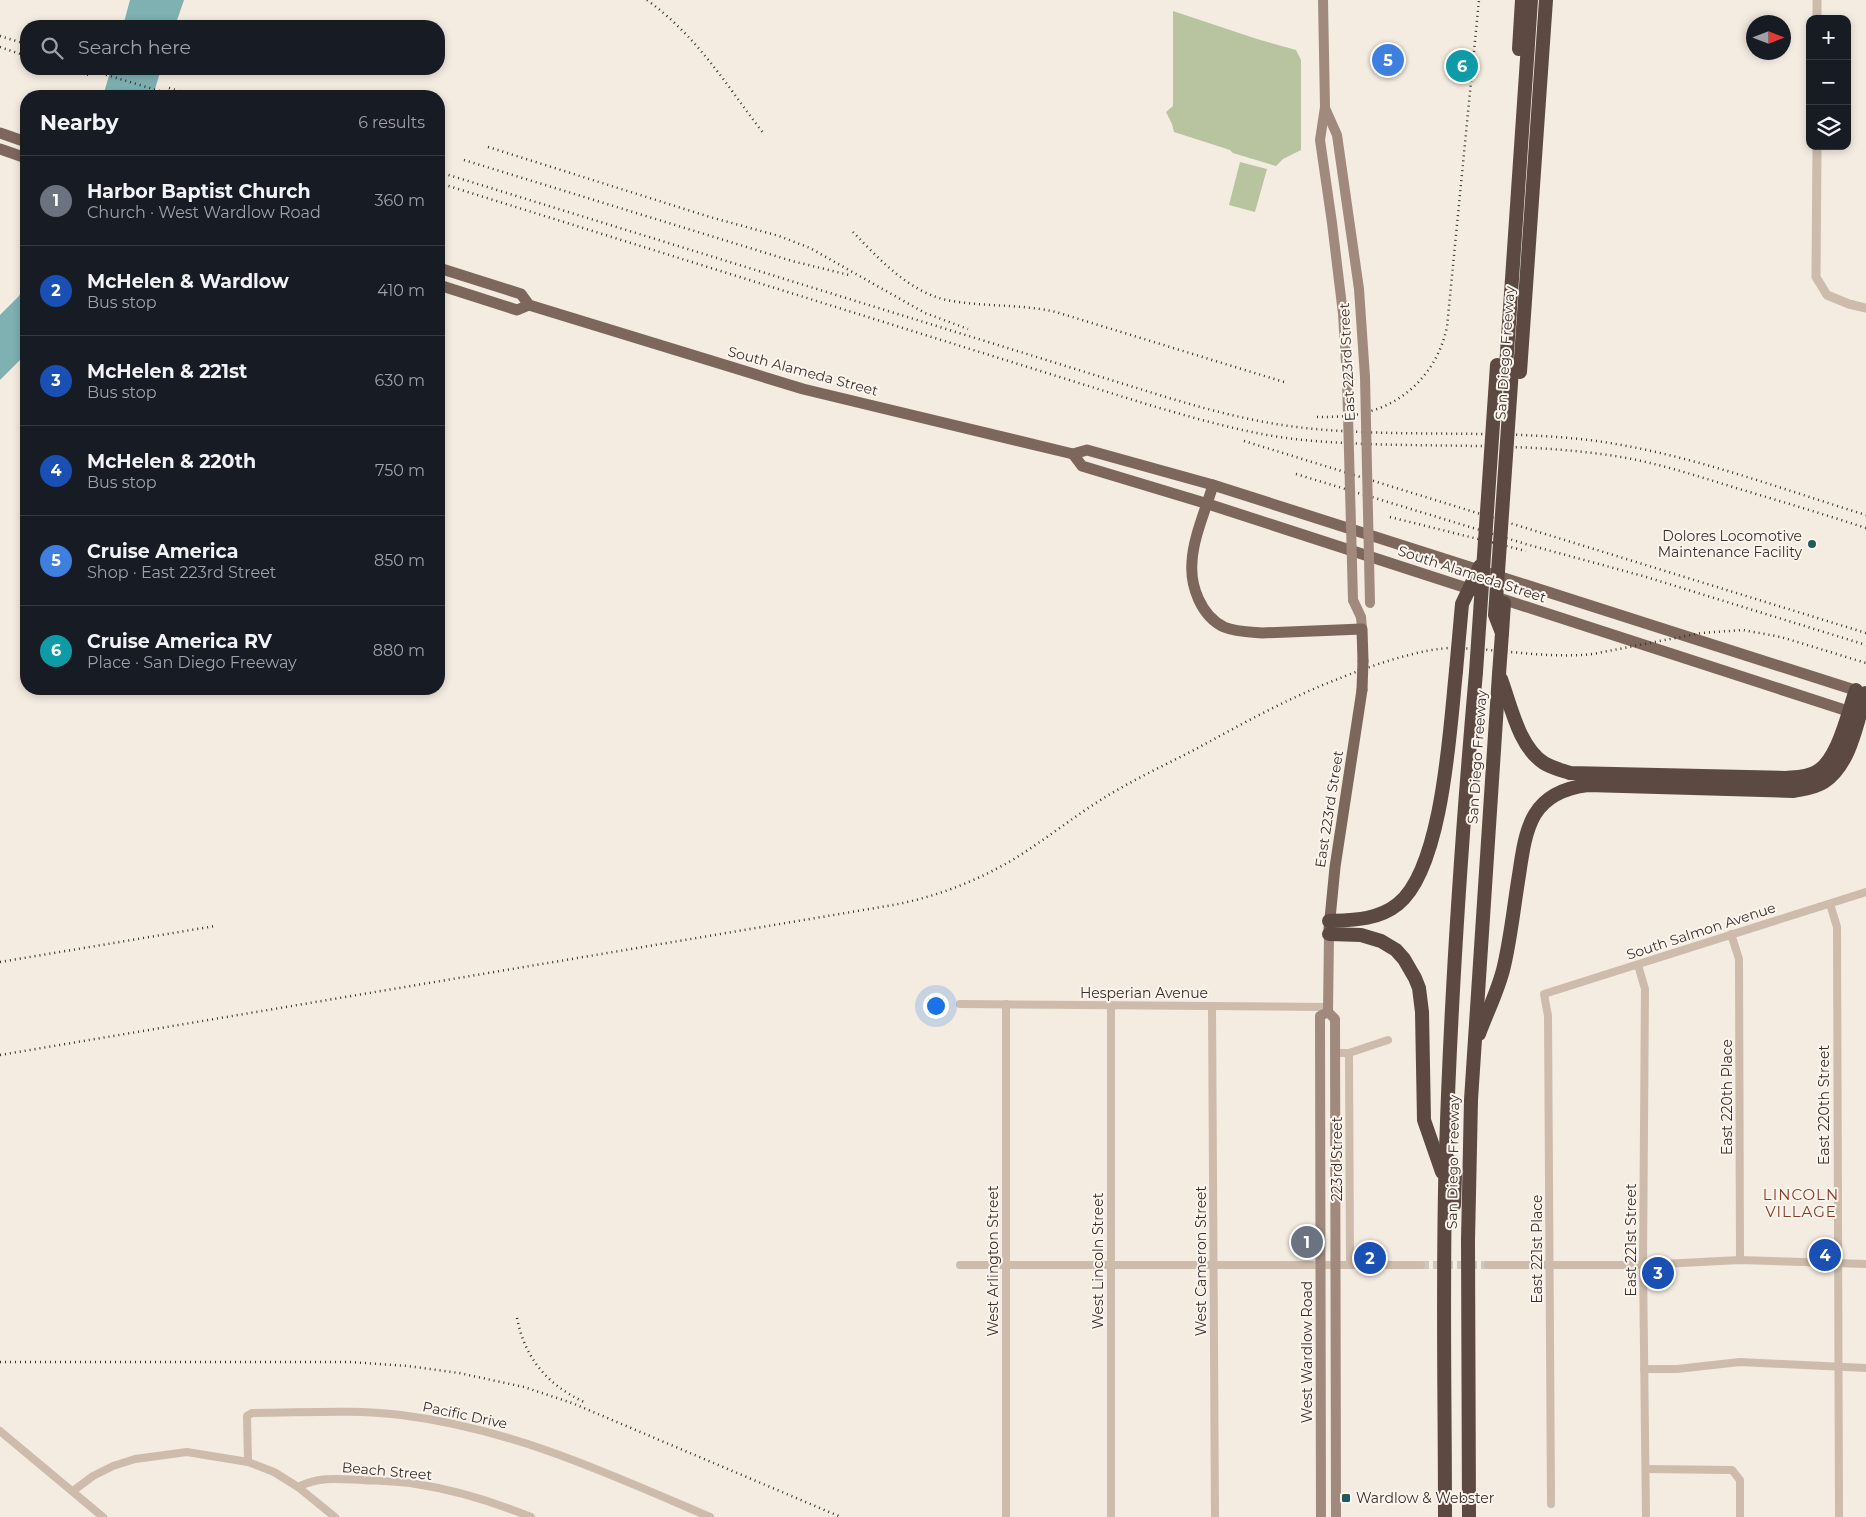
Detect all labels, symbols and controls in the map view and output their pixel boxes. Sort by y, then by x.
north arrow [1746,15,1791,60]
map controls [1806,15,1851,150]
button: + [1806,15,1851,60]
search box [20,20,445,75]
icon: search [38,34,66,62]
text: Search here [78,36,191,59]
pin: 5 [1372,41,1404,79]
pin: 6 [1446,47,1478,85]
button: − [1806,60,1851,105]
button: layers [1806,105,1851,150]
text: Nearby [40,110,119,135]
text: 6 results [358,113,425,132]
text: Harbor Baptist Church [87,180,311,203]
text: 1 [53,191,59,210]
text: 360 m [374,191,425,210]
text: Church · West Wardlow Road [87,203,321,222]
text: McHelen & Wardlow [87,270,289,293]
text: 2 [51,281,61,300]
text: 410 m [377,281,425,300]
street label: San Diego Freeway [1491,285,1519,421]
text: Bus stop [87,293,157,312]
street label: East 223rd Street [1335,302,1359,422]
street label: South Alameda Street [726,342,880,400]
text: McHelen & 221st [87,360,247,383]
text: 3 [51,371,61,390]
text: 630 m [374,371,425,390]
text: Bus stop [87,383,157,402]
text: McHelen & 220th [87,450,256,473]
text: 4 [50,461,62,480]
text: 750 m [375,461,425,480]
text: Bus stop [87,473,157,492]
place label: Dolores Locomotive Maintenance Facility [1658,527,1802,561]
marker: Dolores Locomotive Maintenance Facility [1806,538,1818,550]
text: Cruise America [87,540,239,563]
street label: South Alameda Street [1396,542,1549,607]
text: 5 [51,551,61,570]
text: 850 m [374,551,425,570]
text: Shop · East 223rd Street [87,563,276,582]
text: Cruise America RV [87,630,272,653]
text: 6 [51,641,61,660]
text: 880 m [373,641,425,660]
text: Place · San Diego Freeway [87,653,297,672]
street label: San Diego Freeway [1463,689,1491,825]
street label: East 223rd Street [1311,749,1347,869]
street label: South Salmon Avenue [1624,898,1778,964]
street label: Hesperian Avenue [1080,984,1208,1002]
your location [923,993,949,1019]
street label: East 220th Place [1718,1039,1736,1155]
street label: East 220th Street [1815,1045,1833,1165]
street label: San Diego Freeway [1443,1094,1463,1229]
street label: 223rd Street [1328,1116,1346,1201]
street label: East 221st Street [1622,1183,1640,1297]
street label: West Arlington Street [984,1185,1002,1337]
street label: West Cameron Street [1192,1185,1210,1336]
district label: LINCOLN VILLAGE [1763,1185,1839,1221]
street label: West Lincoln Street [1089,1192,1107,1329]
street label: East 221st Place [1528,1194,1546,1304]
pin: 1 [1291,1223,1323,1261]
pin: 4 [1809,1236,1841,1274]
pin: 2 [1354,1239,1386,1277]
pin: 3 [1642,1254,1674,1292]
street label: West Wardlow Road [1298,1281,1316,1423]
street label: Pacific Drive [421,1397,509,1433]
street label: Beach Street [341,1458,433,1484]
place label: Wardlow & Webster [1356,1489,1495,1507]
marker: Wardlow & Webster [1340,1492,1352,1504]

